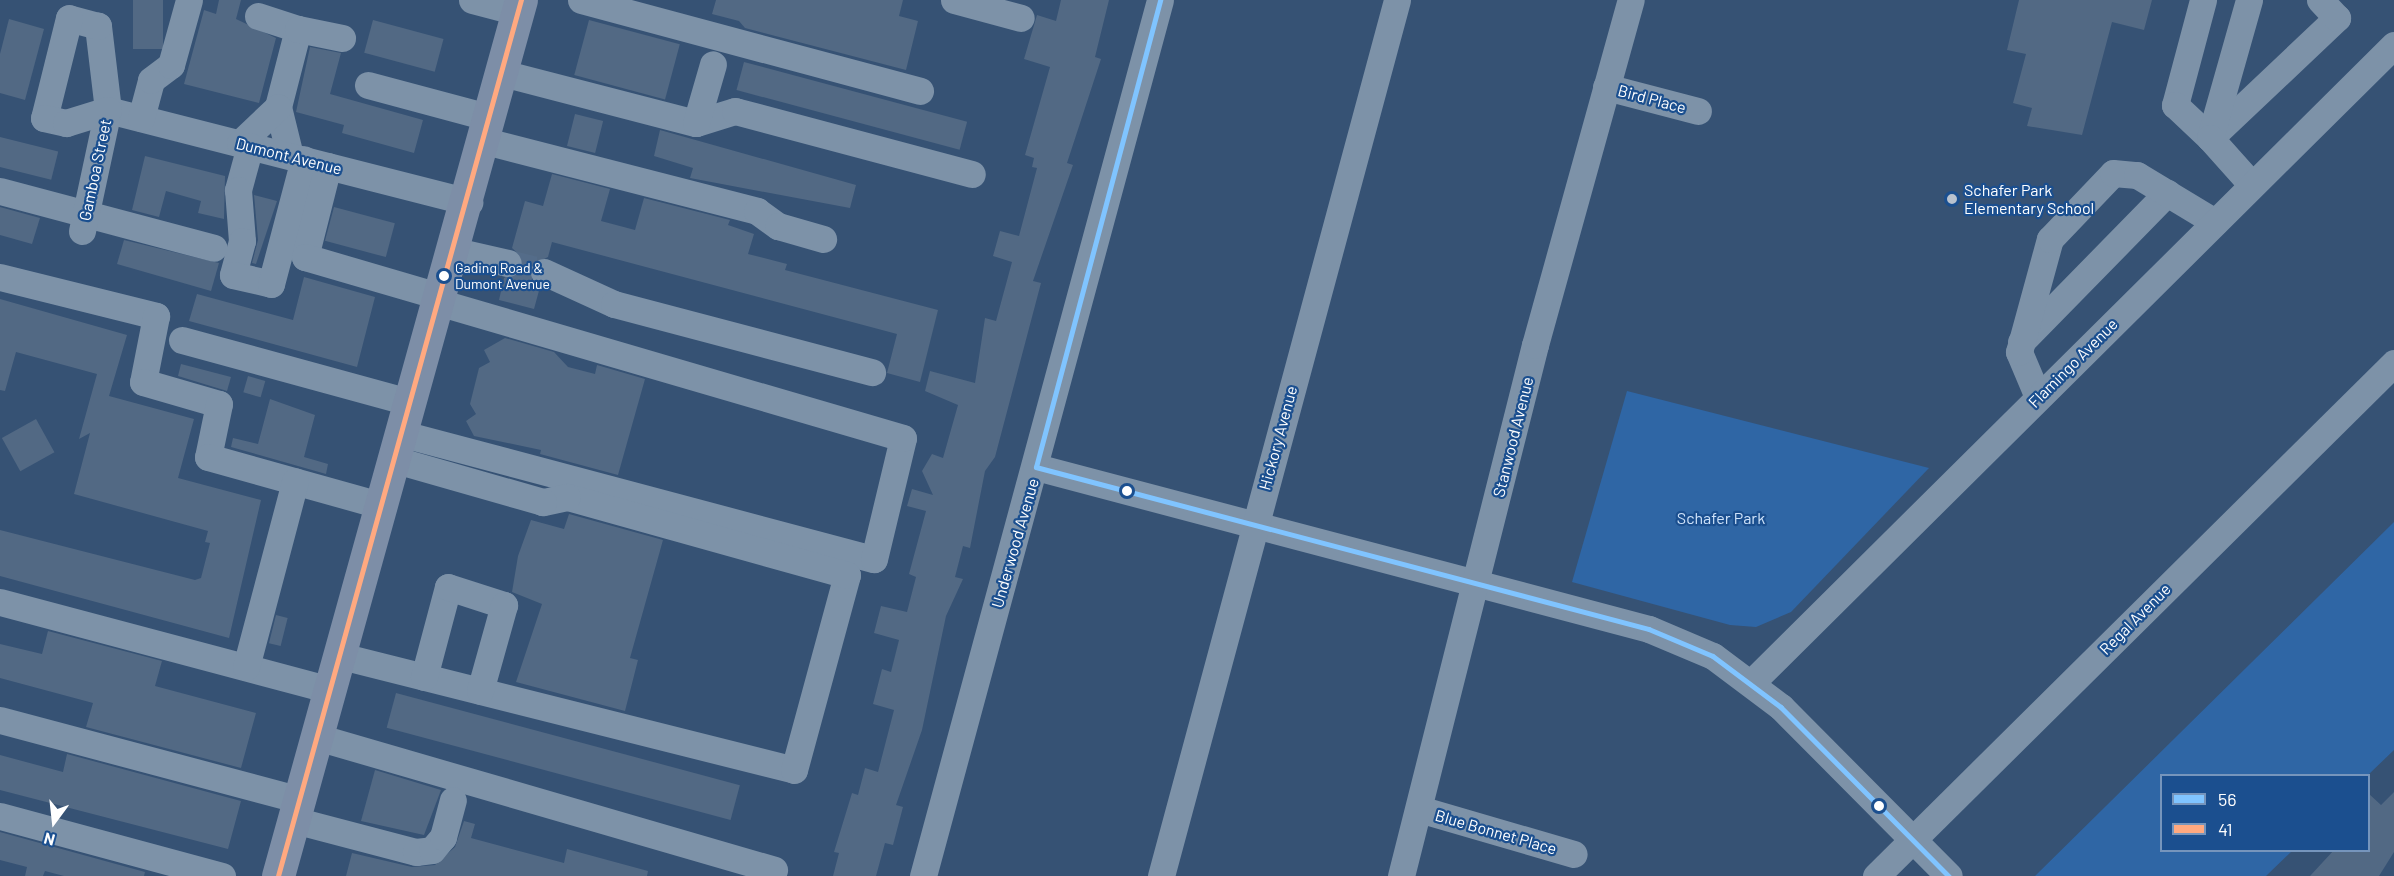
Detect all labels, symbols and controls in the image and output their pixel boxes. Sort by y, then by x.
street label: Bird Place [1616,81,1688,117]
street label: Gamboa Street [75,117,115,223]
street label: Dumont Avenue [234,134,344,178]
place label: Schafer Park Elementary School [1964,180,2094,218]
marker: Schafer Park Elementary School [1945,192,1959,206]
place label: Gading Road & Dumont Avenue [455,260,550,292]
marker: Gading Road & Dumont Avenue [438,270,450,282]
street label: Flamingo Avenue [2024,314,2122,412]
street label: Stanwood Avenue [1489,375,1537,499]
street label: Hickory Avenue [1255,384,1301,492]
street label: Underwood Avenue [987,476,1043,610]
unlabelled marker [1121,485,1133,497]
park label: Schafer Park [1677,508,1765,528]
street label: Regal Avenue [2095,579,2175,659]
legend [2160,774,2370,852]
text: 56 [2218,788,2237,810]
north arrow [24,792,84,852]
unlabelled marker [1873,800,1885,812]
street label: Blue Bonnet Place [1433,805,1559,859]
text: 41 [2218,818,2233,840]
text: N [42,829,57,850]

